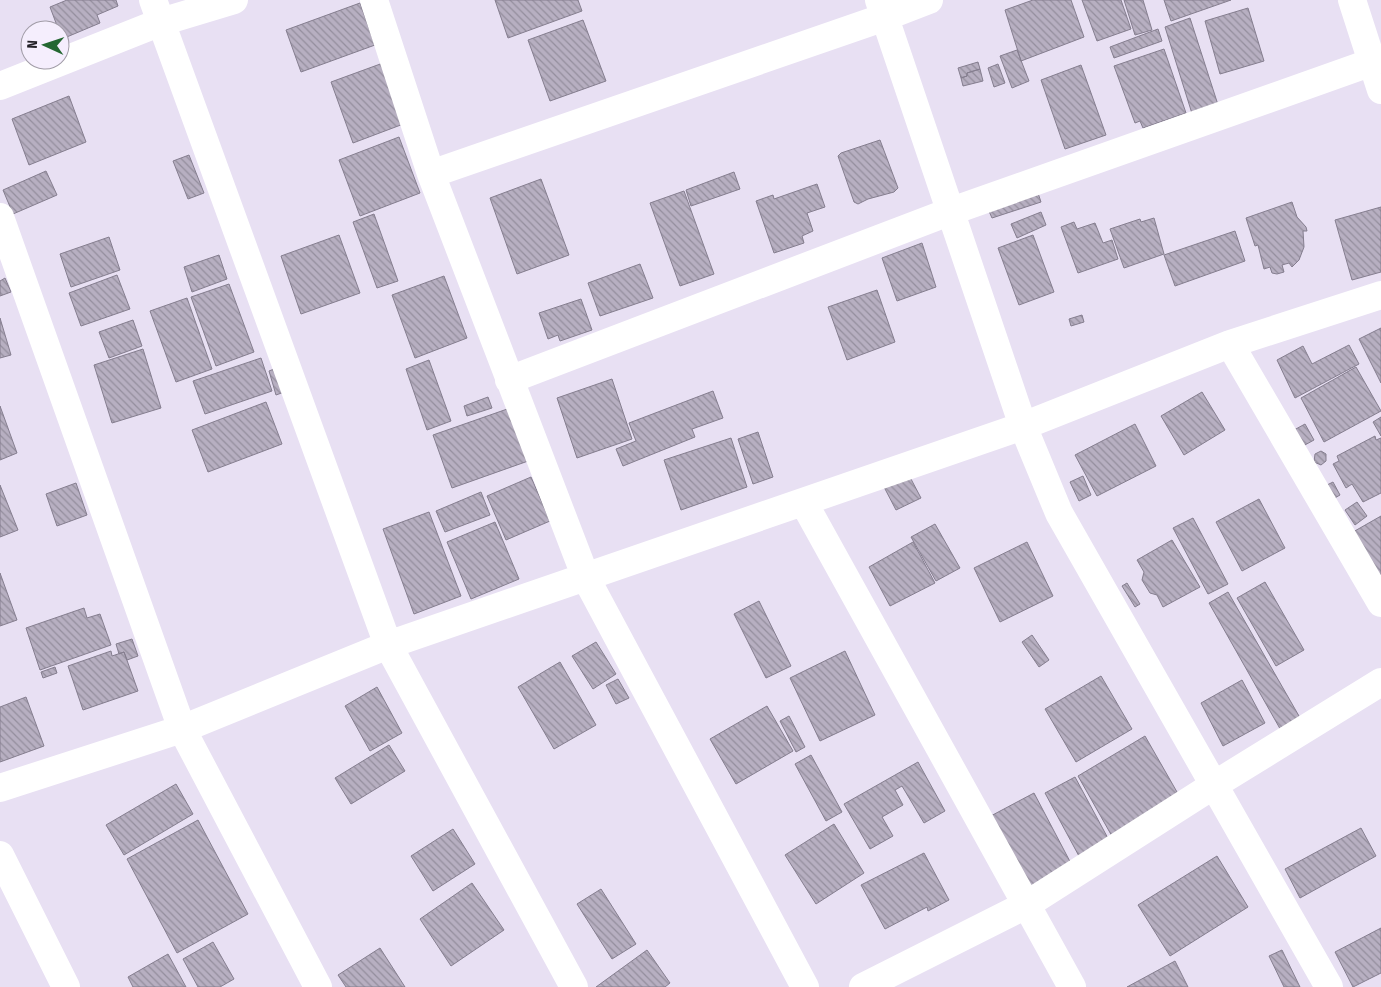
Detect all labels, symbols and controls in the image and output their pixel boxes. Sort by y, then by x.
north arrow [20,20,70,70]
text: N [24,40,41,49]

